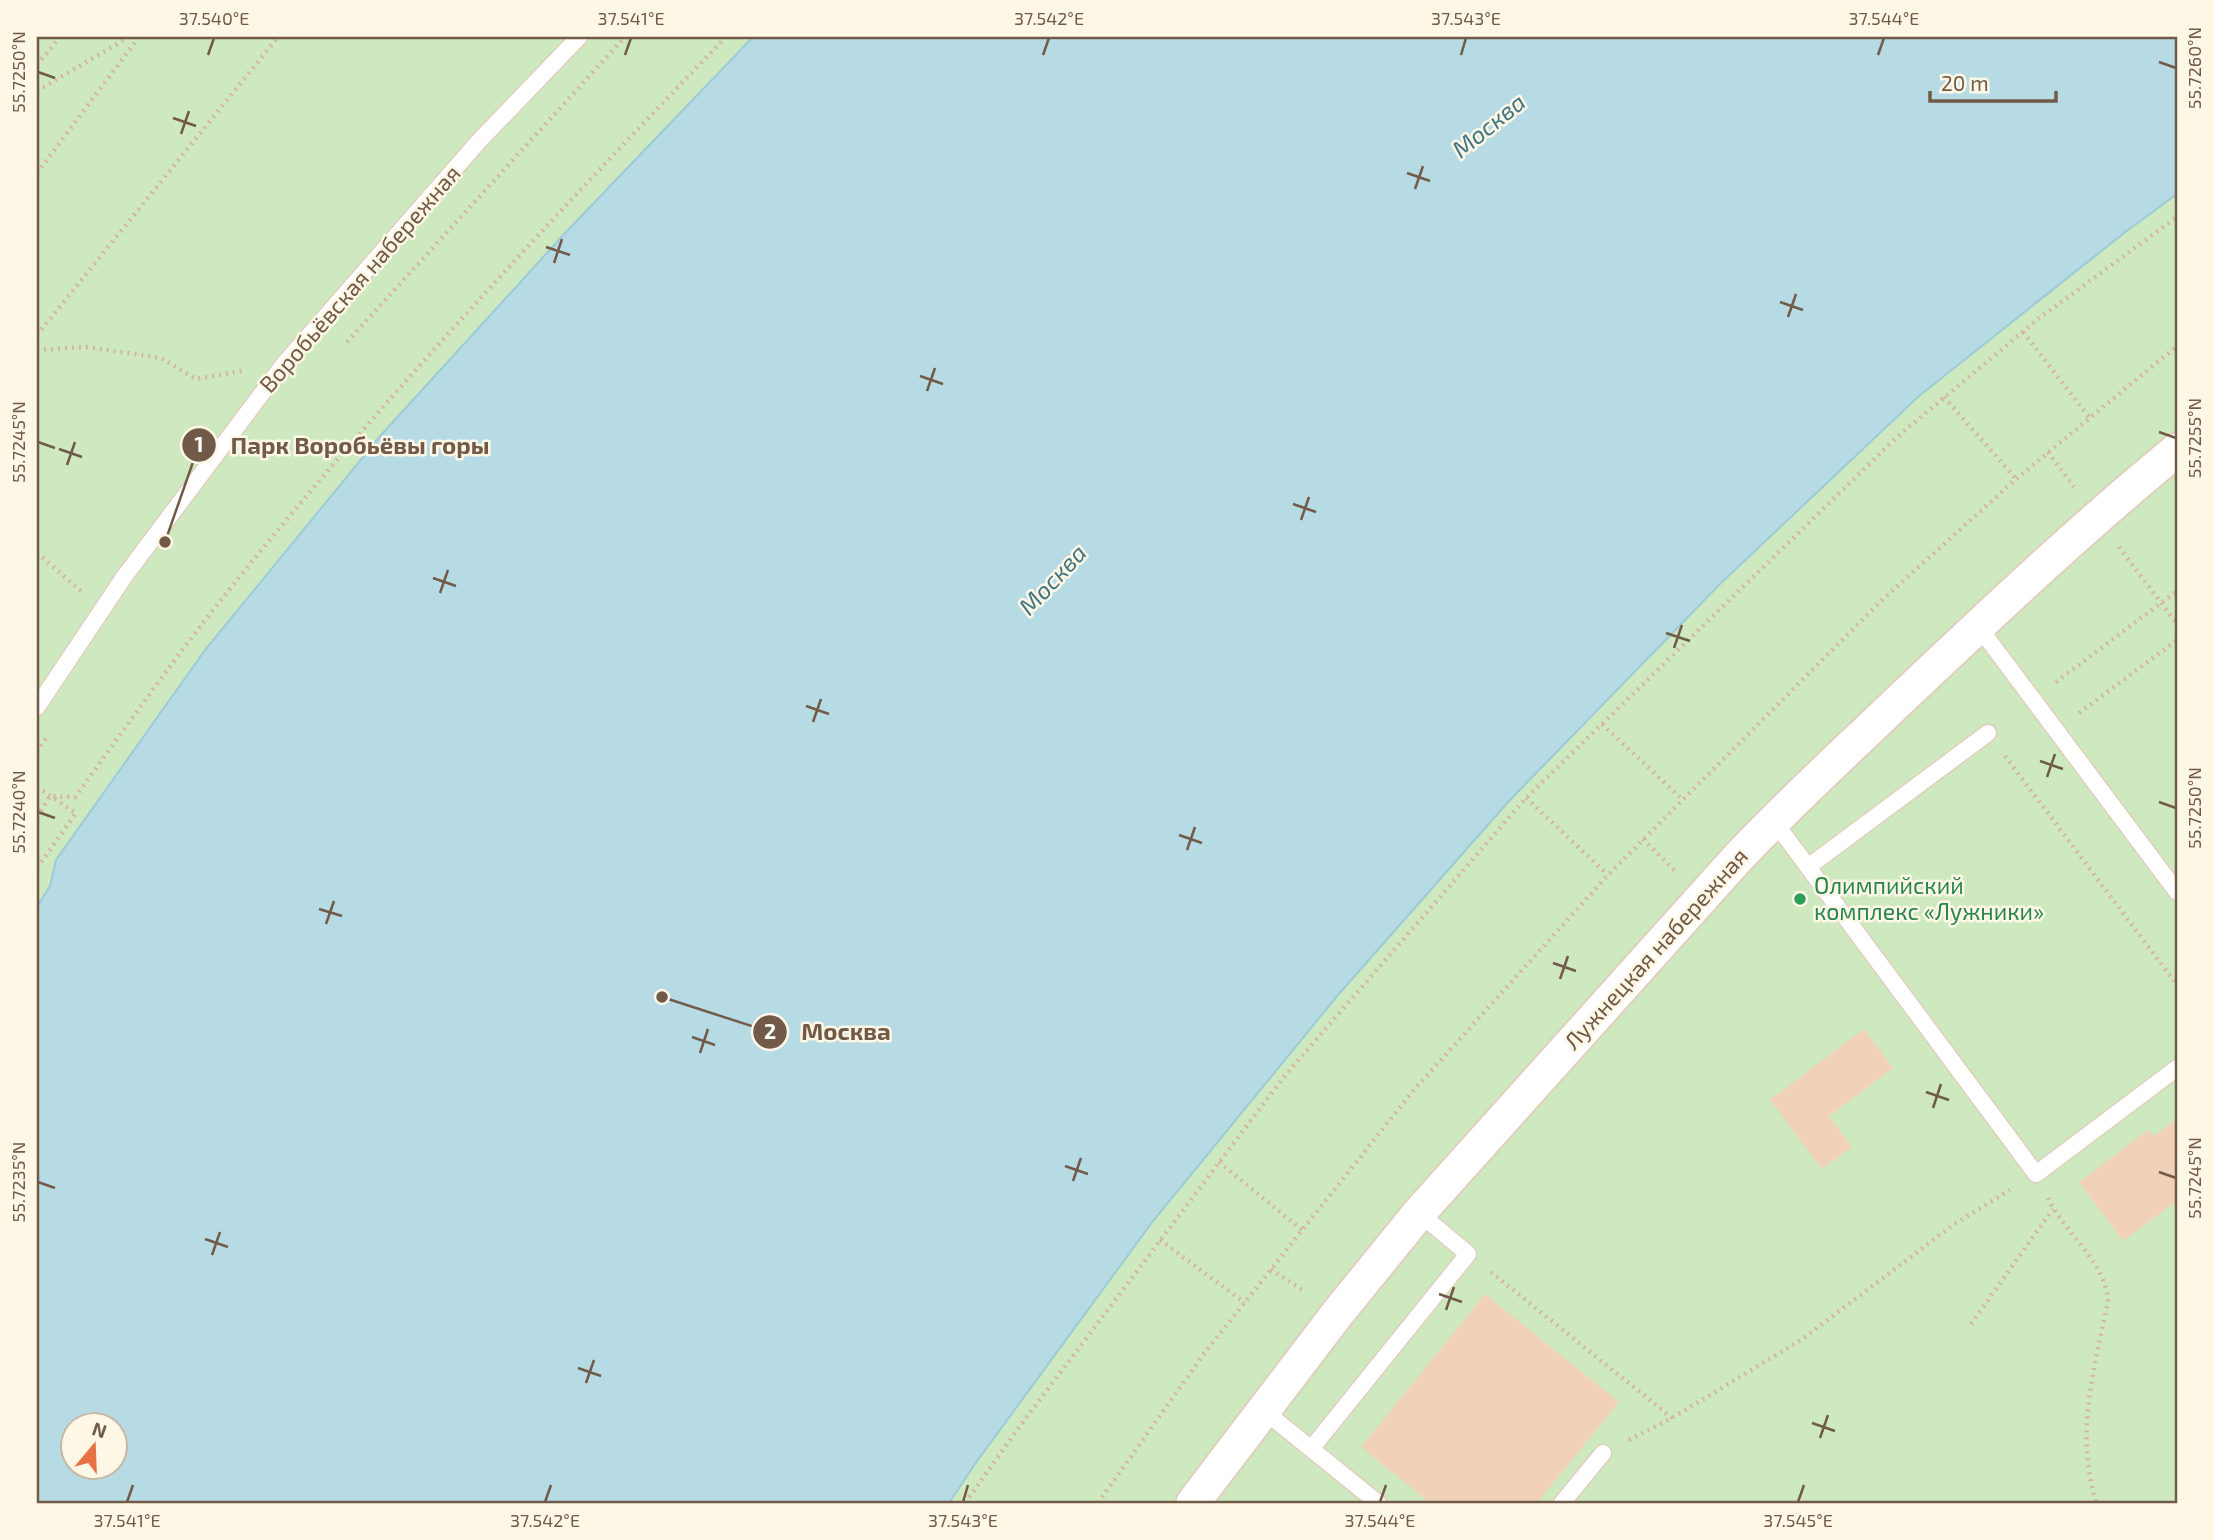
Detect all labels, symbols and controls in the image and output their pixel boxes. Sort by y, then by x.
text: 37.540°E [179,7,249,29]
text: 37.541°E [597,7,665,29]
text: 37.542°E [1014,7,1084,29]
text: 37.543°E [1431,7,1501,29]
text: 37.544°E [1849,7,1919,29]
text: 55.7260°N [2183,27,2205,109]
text: 55.7250°N [7,31,29,113]
scale bar [1930,60,2056,104]
text: 20 m [1941,70,1989,95]
water label: Москва [1446,87,1531,163]
street label: Воробьёвская набережная [253,159,466,398]
text: 55.7255°N [2183,398,2205,478]
text: 55.7245°N [7,401,29,483]
callout: Парк Воробьёвы горы [181,423,503,468]
text: Парк Воробьёвы горы [231,430,489,459]
text: 1 [194,431,204,456]
water label: Москва [1012,538,1092,620]
text: 55.7250°N [2183,767,2205,849]
text: 55.7240°N [7,770,29,854]
street label: Лужнецкая набережная [1557,842,1754,1056]
place label: Олимпийский комплекс «Лужники» [1814,871,2044,926]
marker: Олимпийский комплекс «Лужники» [1792,891,1808,907]
callout: Москва [752,1010,905,1055]
text: Москва [801,1016,891,1045]
text: 2 [764,1018,776,1043]
text: 55.7245°N [2183,1137,2205,1219]
text: 55.7235°N [7,1142,29,1222]
north arrow [60,1410,130,1480]
text: N [89,1416,110,1443]
text: 37.541°E [93,1509,161,1531]
text: 37.542°E [510,1509,580,1531]
text: 37.543°E [928,1509,998,1531]
text: 37.544°E [1345,1509,1415,1531]
text: 37.545°E [1763,1509,1833,1531]

